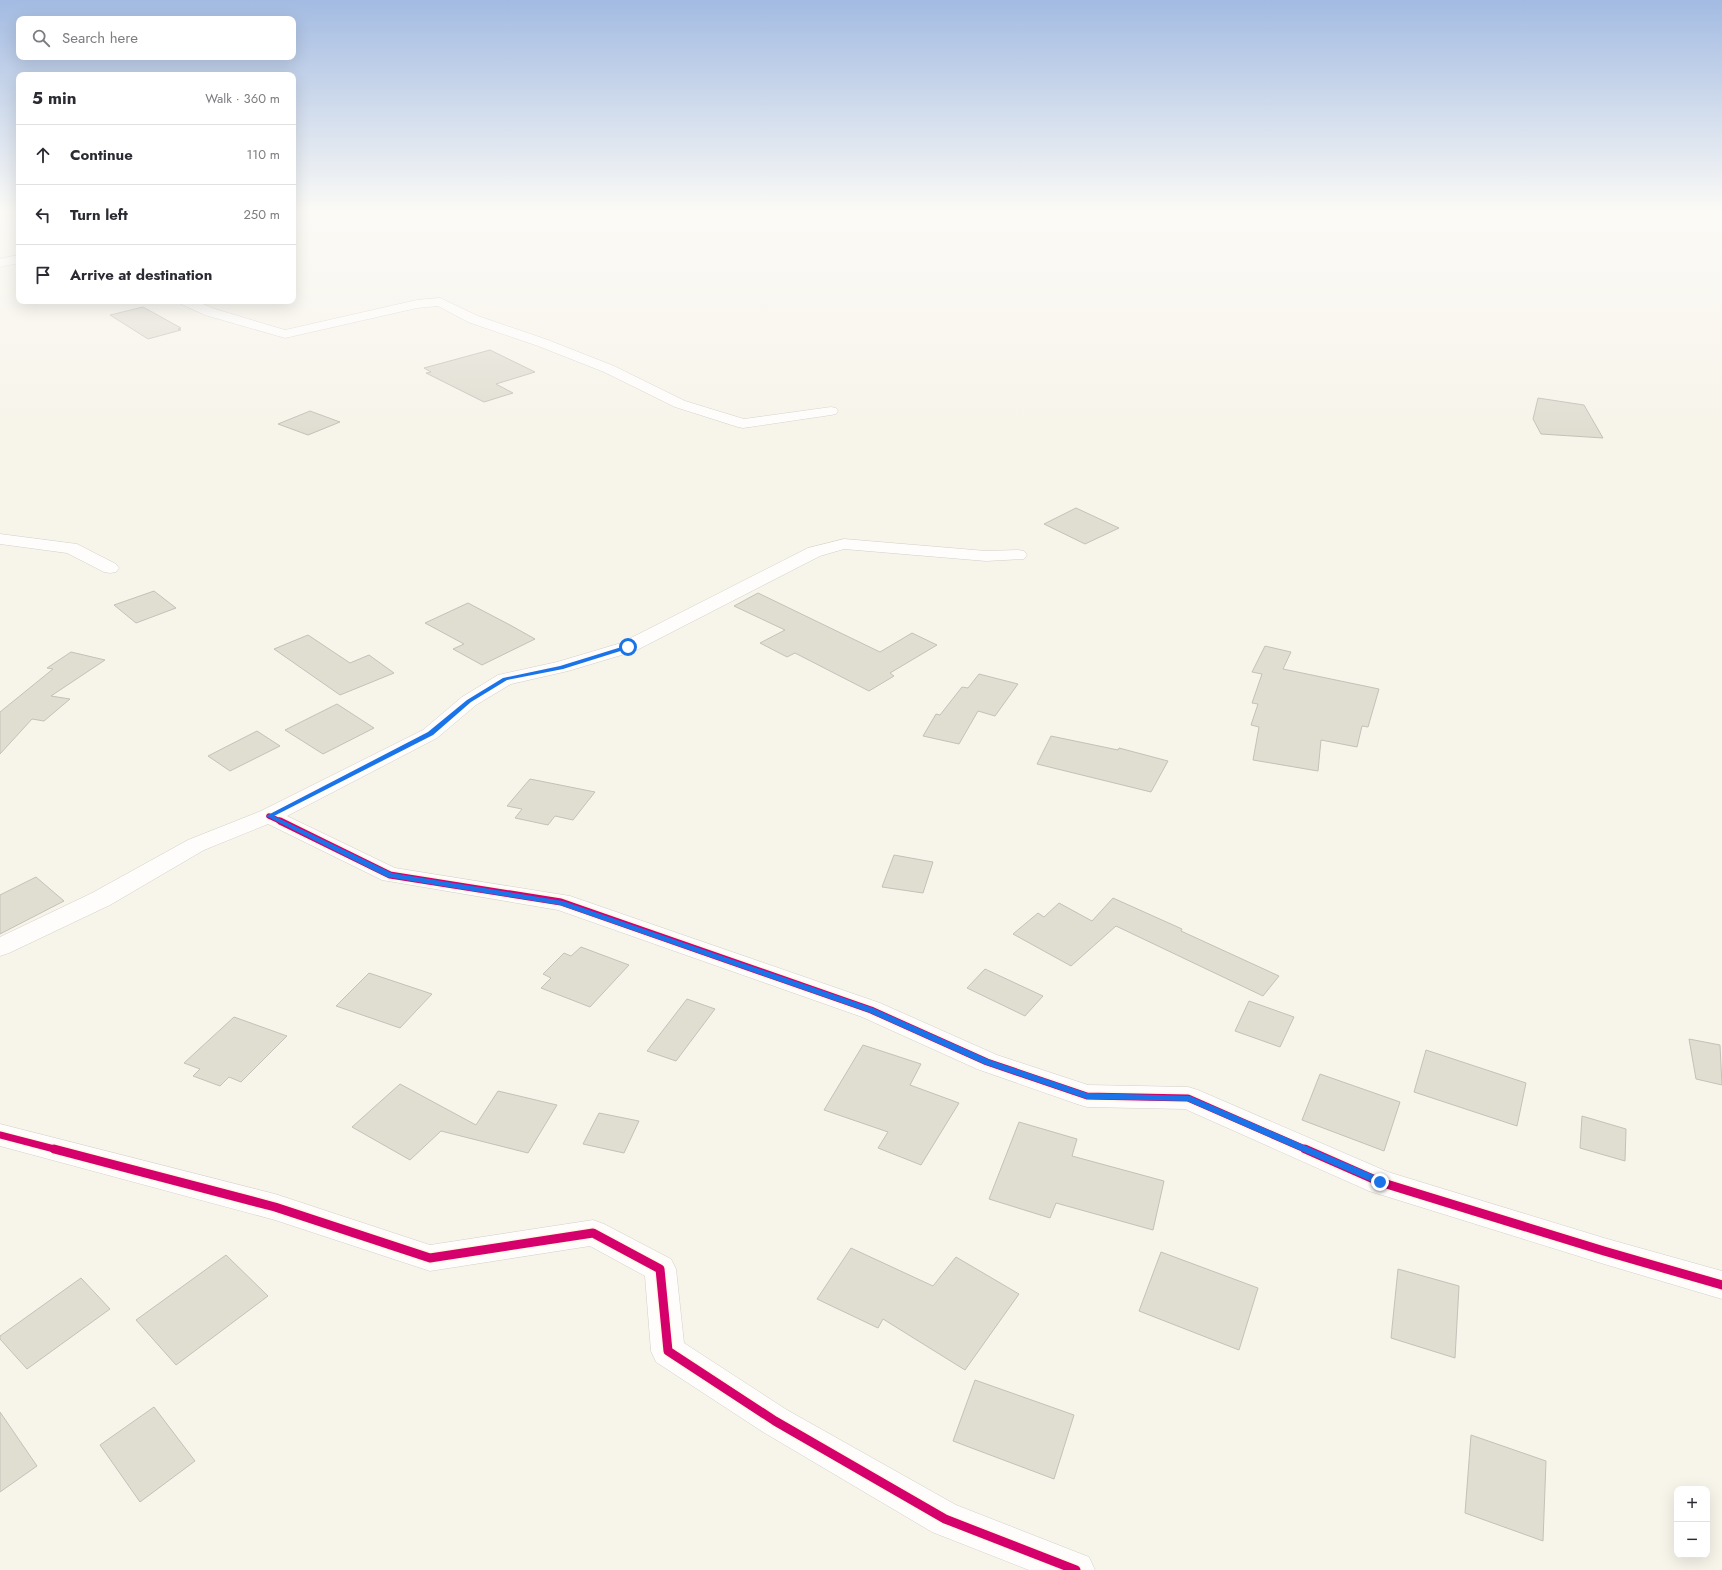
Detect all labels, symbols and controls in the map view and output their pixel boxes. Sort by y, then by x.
search box [16,16,296,60]
icon: search [30,27,52,49]
text: Search here [62,27,138,49]
text: 5 min [32,86,76,110]
text: Walk · 360 m [205,89,280,108]
icon: ahead [32,144,54,166]
text: Continue [70,144,133,166]
text: 110 m [246,145,280,164]
icon: left [32,204,54,226]
text: Turn left [70,204,128,226]
text: 250 m [243,205,280,224]
icon: arrive [32,264,54,286]
text: Arrive at destination [70,264,212,286]
route start [619,638,637,656]
route end [1371,1173,1389,1191]
map controls [1674,1486,1710,1558]
button: + [1674,1486,1710,1522]
button: − [1674,1522,1710,1558]

